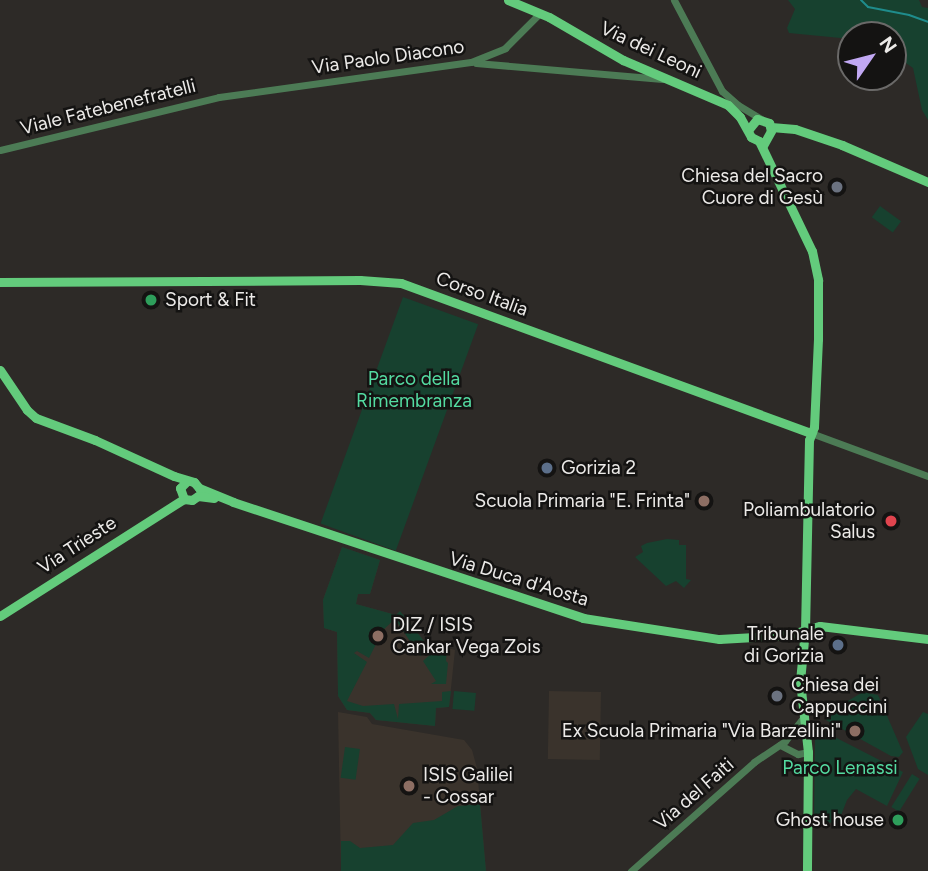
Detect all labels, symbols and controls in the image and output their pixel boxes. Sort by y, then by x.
street label: Via dei Leoni [597,17,705,83]
north arrow [837,21,907,91]
text: N [874,32,902,57]
street label: Via Paolo Diacono [310,35,466,79]
street label: Viale Fatebenefratelli [18,74,198,140]
place label: Chiesa del Sacro Cuore di Gesù [681,165,823,209]
marker: Chiesa del Sacro Cuore di Gesù [829,179,845,195]
street label: Corso Italia [433,267,531,321]
place label: Sport & Fit [165,289,256,311]
marker: Sport & Fit [143,292,159,308]
park label: Parco della Rimembranza [356,368,472,412]
place label: Gorizia 2 [561,457,636,479]
marker: Gorizia 2 [539,460,555,476]
place label: Scuola Primaria "E. Frinta" [475,490,690,512]
marker: Scuola Primaria "E. Frinta" [696,493,712,509]
place label: Poliambulatorio Salus [743,499,875,543]
street label: Via Trieste [33,511,121,579]
marker: Poliambulatorio Salus [881,511,901,531]
street label: Via Duca d'Aosta [446,547,592,611]
place label: DIZ / ISIS Cankar Vega Zois [392,614,541,658]
place label: Tribunale di Gorizia [744,623,824,667]
marker: DIZ / ISIS Cankar Vega Zois [370,628,386,644]
marker: Tribunale di Gorizia [830,637,846,653]
place label: Chiesa dei Cappuccini [791,674,887,718]
marker: Chiesa dei Cappuccini [769,688,785,704]
place label: Ex Scuola Primaria "Via Barzellini" [562,720,841,742]
marker: Ex Scuola Primaria "Via Barzellini" [847,723,863,739]
street label: Via del Faiti [649,753,739,835]
park label: Parco Lenassi [782,757,898,779]
place label: ISIS Galilei - Cossar [423,764,513,808]
marker: ISIS Galilei - Cossar [401,778,417,794]
place label: Ghost house [776,809,884,831]
marker: Ghost house [890,812,906,828]

